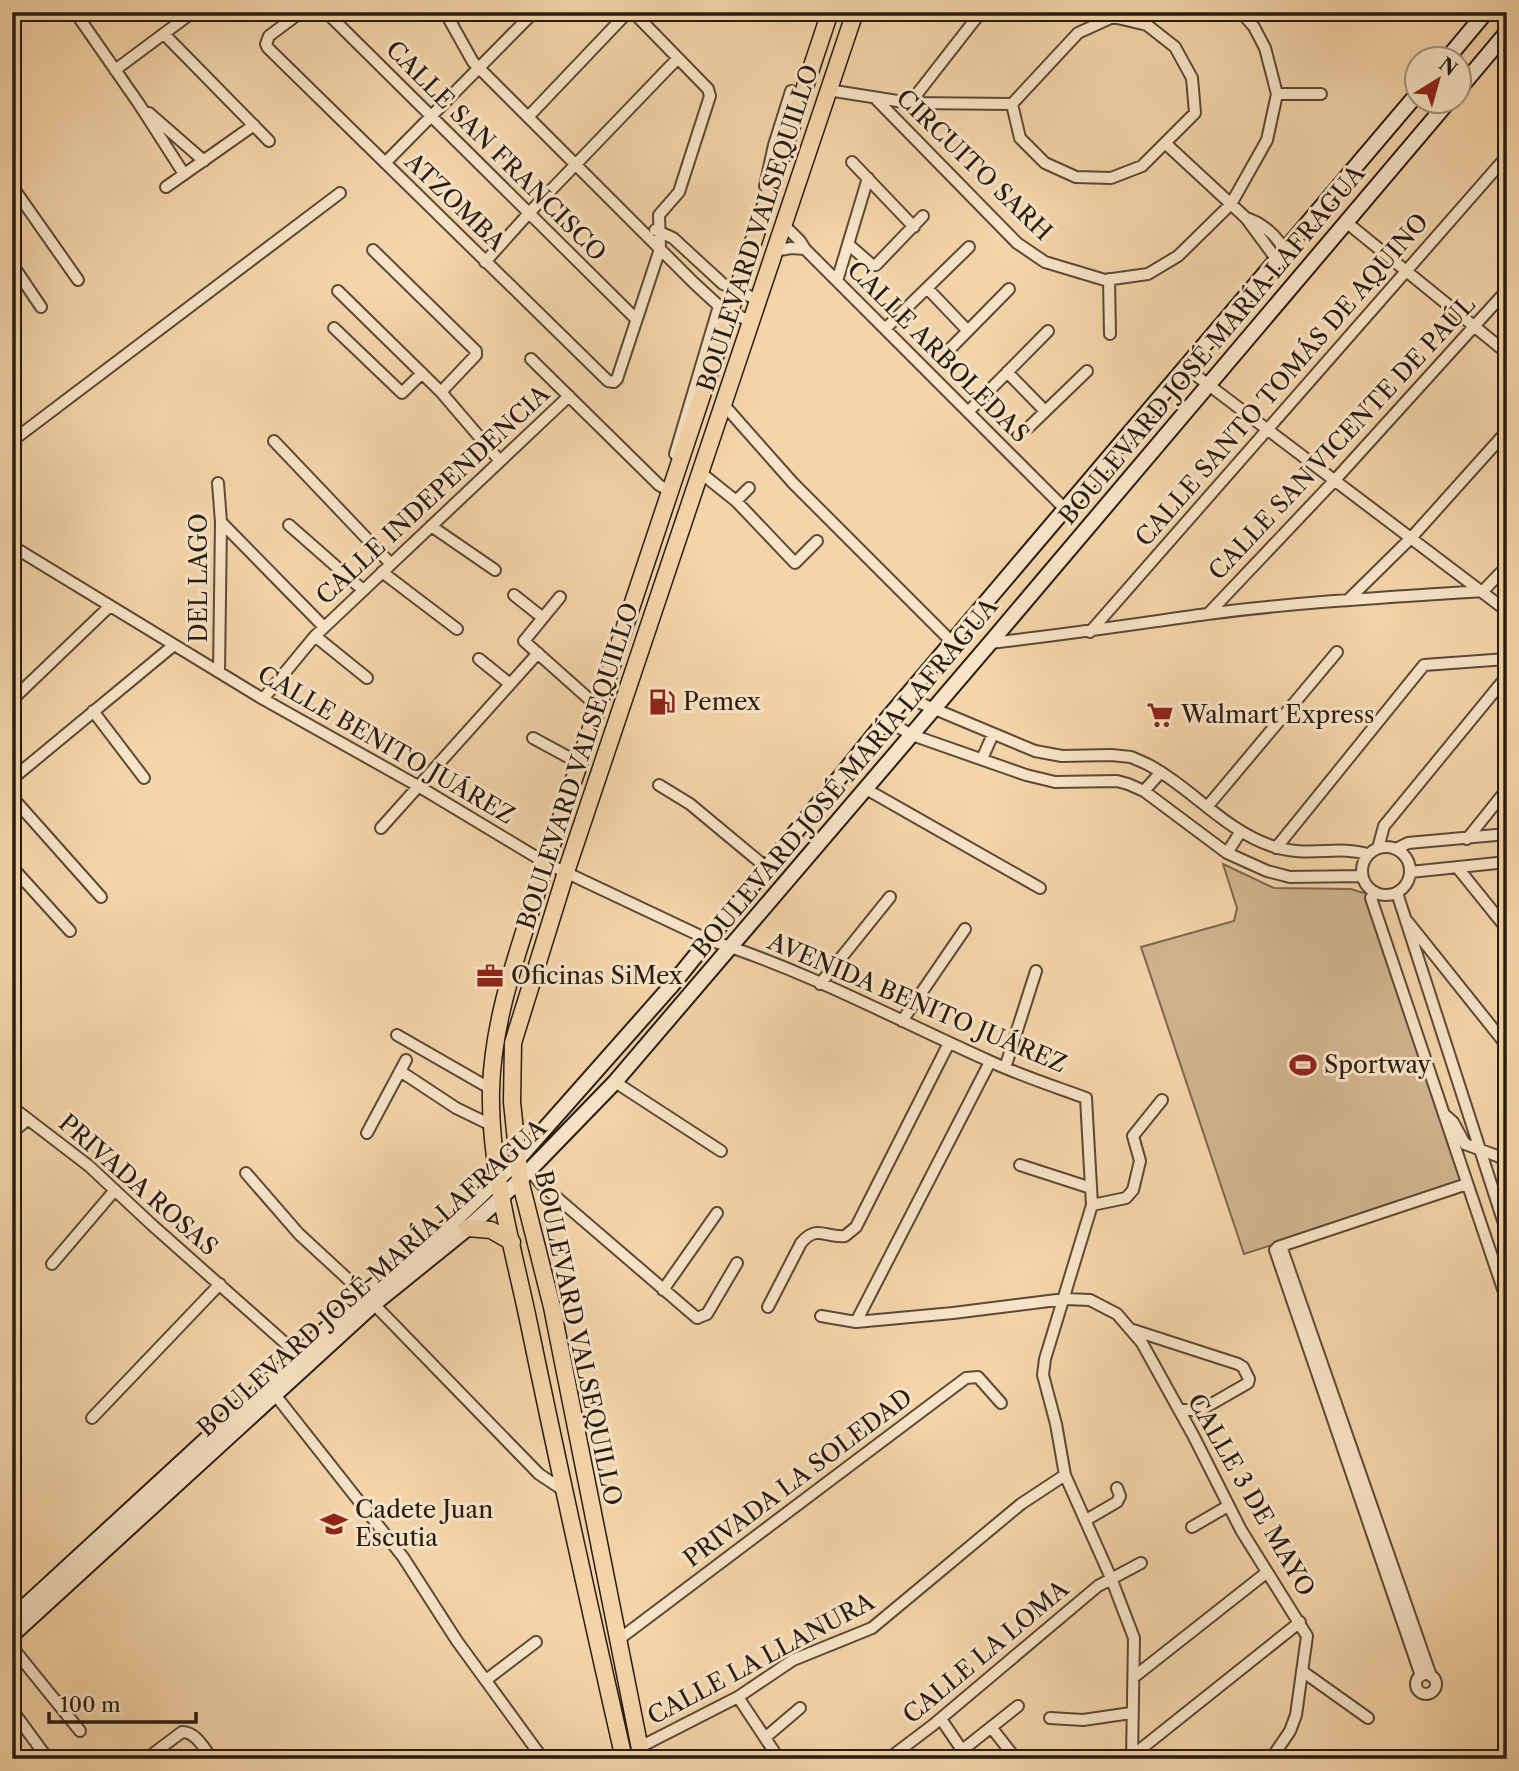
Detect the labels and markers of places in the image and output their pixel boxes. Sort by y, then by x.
fuel station icon: Pemex [647,687,677,717]
place label: Pemex [683,687,760,716]
supermarket icon: Walmart Express [1145,700,1175,730]
place label: Walmart Express [1180,700,1374,729]
office icon: Oficinas SiMex [475,961,505,991]
place label: Oficinas SiMex [511,961,682,990]
sports icon: Sportway [1288,1050,1318,1080]
place label: Sportway [1324,1050,1432,1079]
place label: Cadete Juan Escutia [355,1495,493,1552]
school or university icon: Cadete Juan Escutia [319,1509,349,1539]

